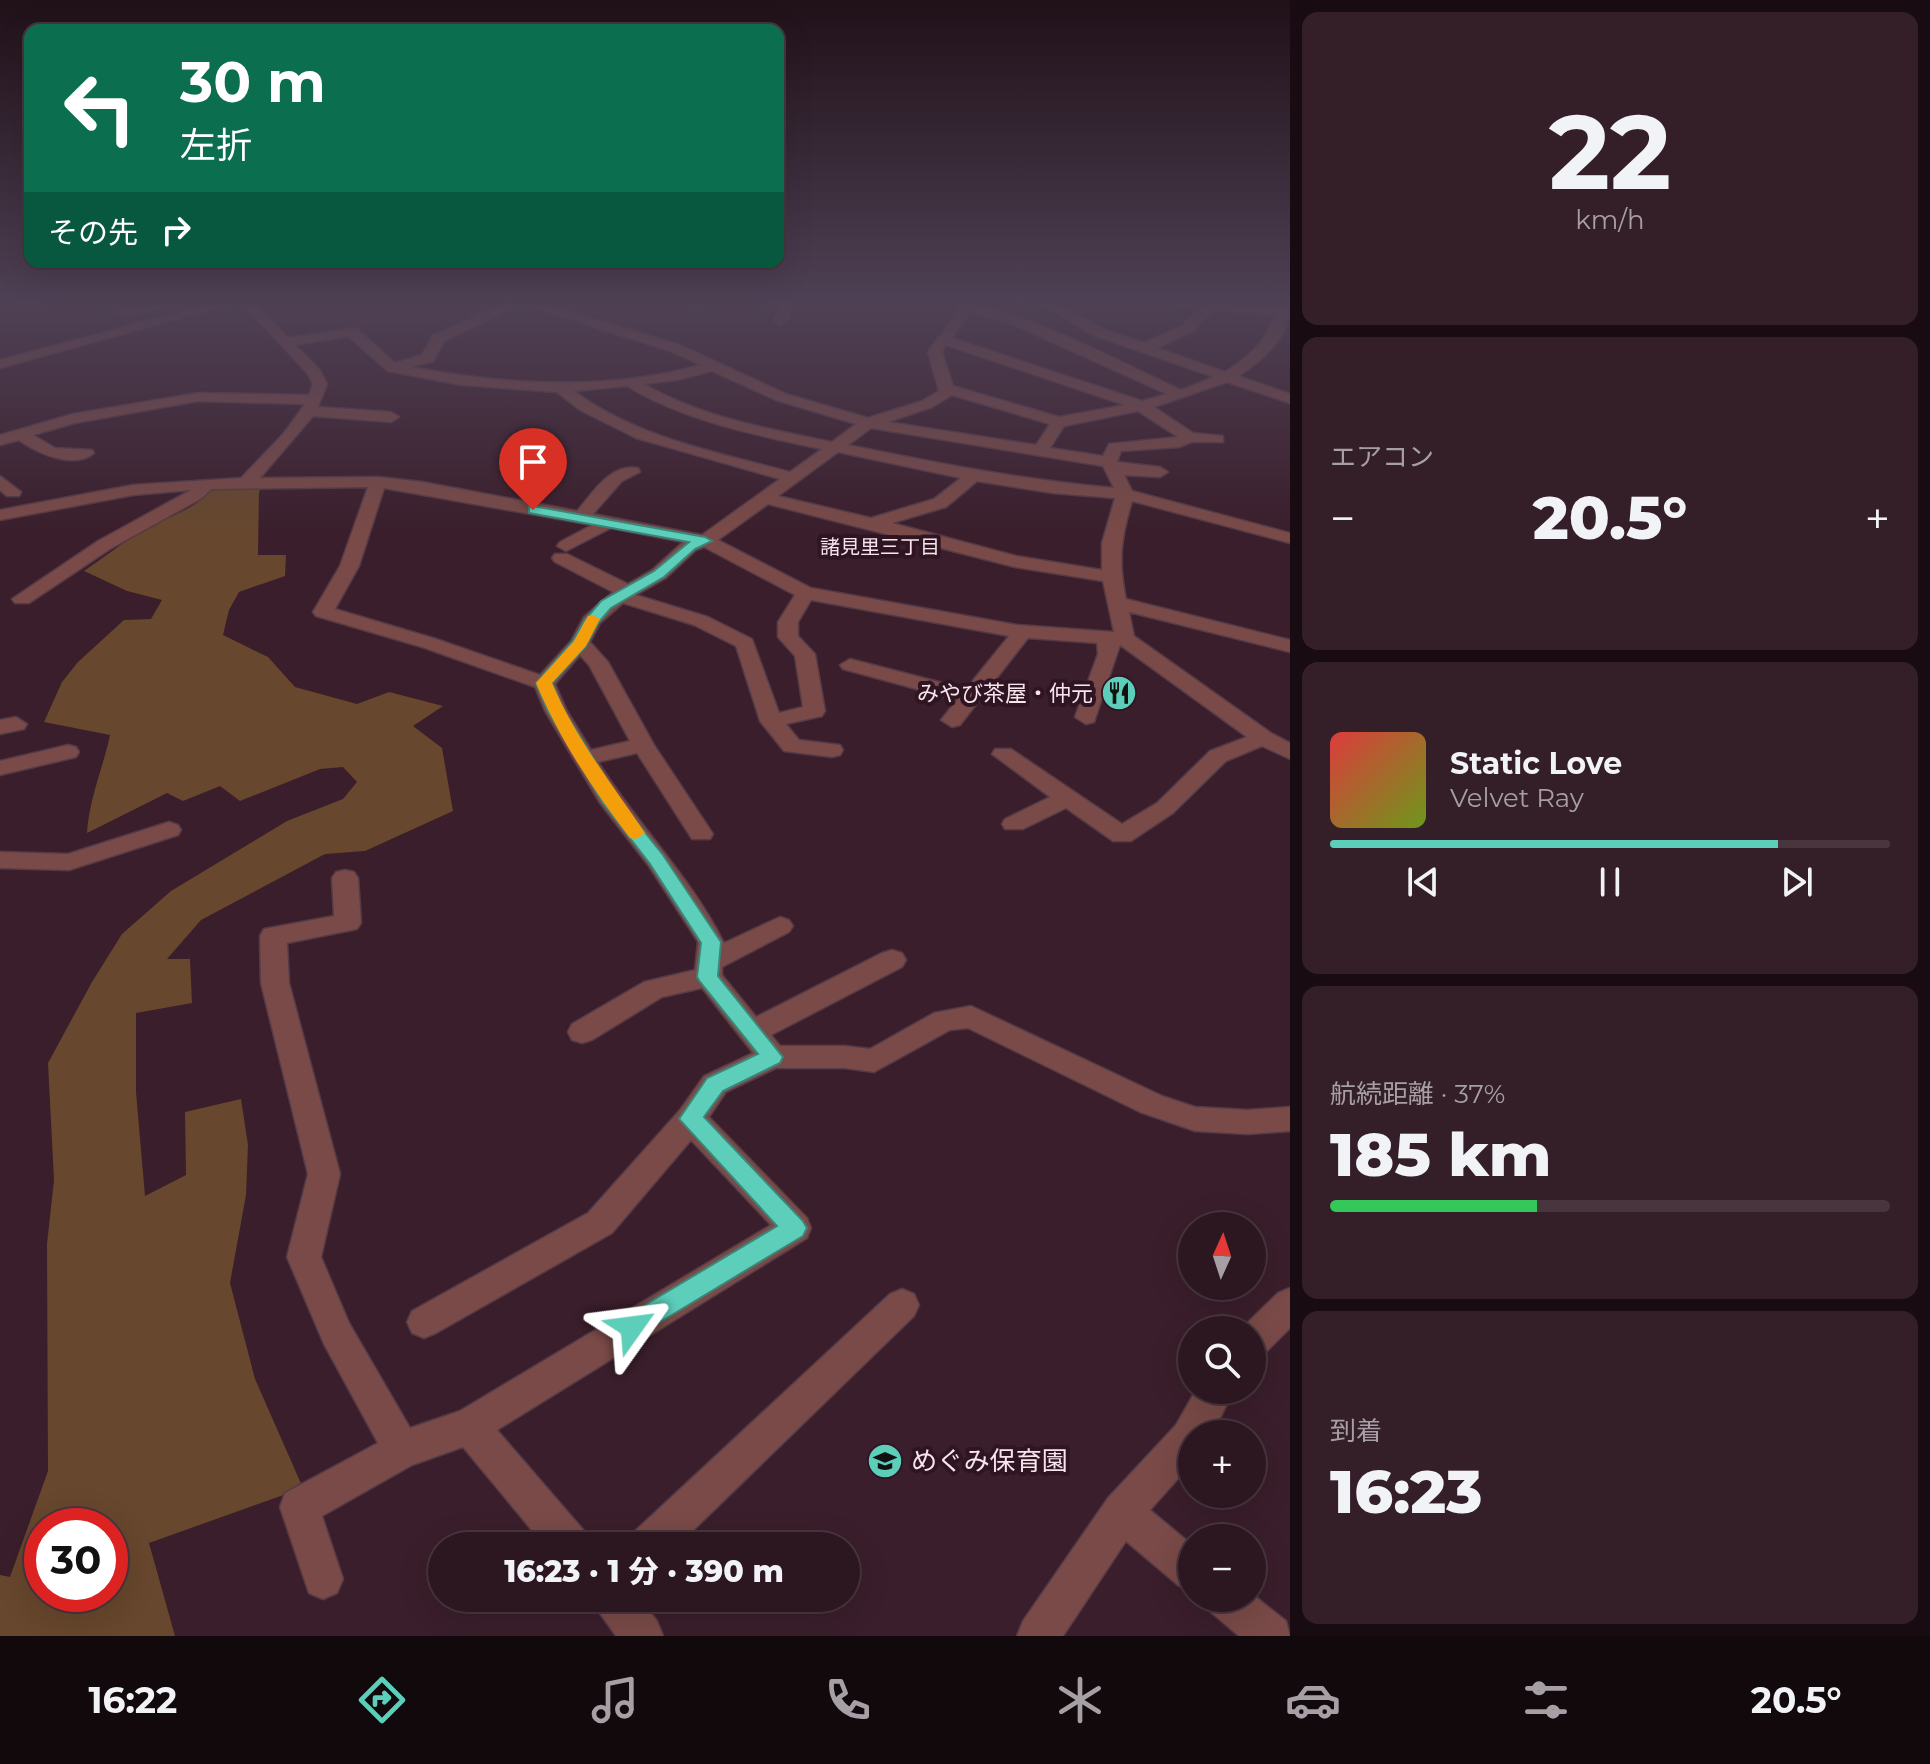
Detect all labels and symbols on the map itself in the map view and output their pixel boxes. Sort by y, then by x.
pin [499,428,567,510]
district label: 諸見里三丁目 [820,535,940,559]
restaurant icon: みやび茶屋・仲元 [1100,674,1138,712]
place label: みやび茶屋・仲元 [917,680,1093,707]
north arrow [1178,1212,1266,1300]
position arrow [590,1285,674,1369]
school or university icon: めぐみ保育園 [866,1442,904,1480]
place label: めぐみ保育園 [911,1445,1068,1477]
speed limit sign: 30 [24,1508,128,1612]

